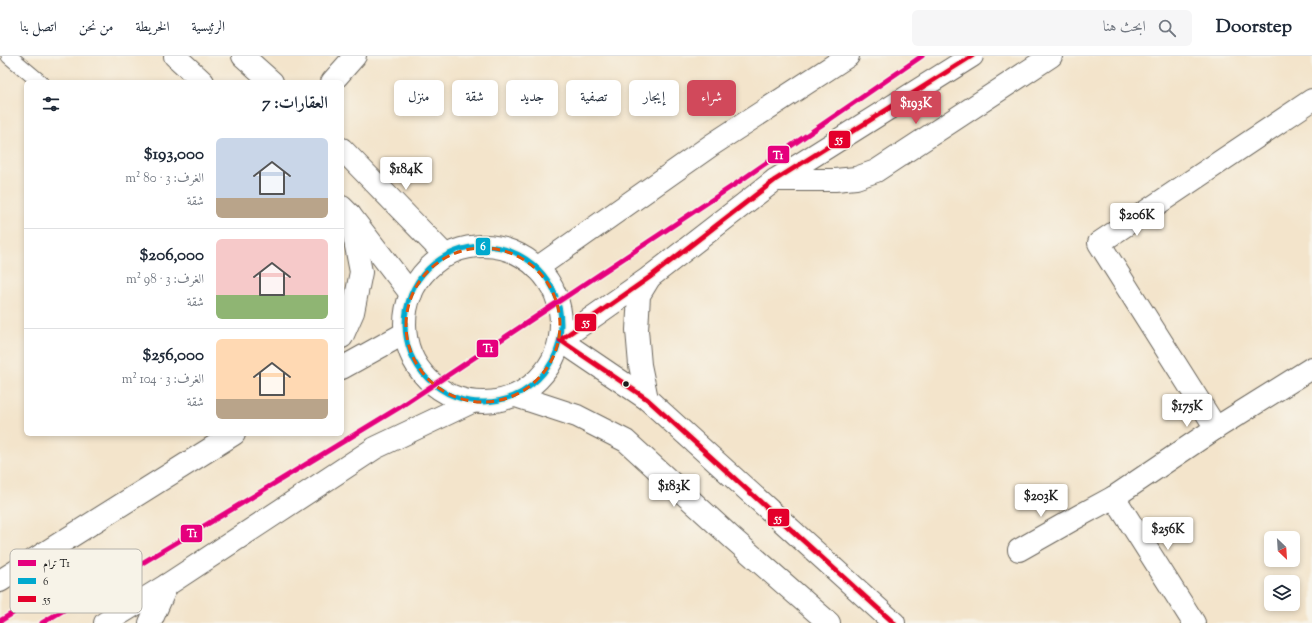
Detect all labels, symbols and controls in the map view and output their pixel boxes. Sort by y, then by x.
search box [912,10,1192,46]
text: Doorstep [1216,14,1292,41]
text: ابحث هنا [1103,17,1146,38]
icon: search [1156,17,1178,39]
text: اتصل بنا [20,18,57,38]
text: من نحن [79,18,113,38]
text: الخريطة [135,18,170,38]
text: الرئيسية [192,18,225,38]
chip: منزل [394,80,444,116]
chip: شقة [452,80,498,116]
chip: جديد [506,80,558,116]
chip: تصفية [566,80,621,116]
chip: إيجار [629,80,679,116]
chip: شراء [687,80,736,116]
pin: $193K [888,91,944,125]
text: العقارات: 7 [262,92,328,116]
icon: filters [40,93,62,115]
text: $193K [900,95,932,113]
line badge: 55 [828,130,851,149]
text: 55 [834,132,843,148]
text: $193,000 [143,143,204,167]
line badge: T1 [767,145,790,164]
text: T1 [772,148,784,164]
icon: home [248,154,296,202]
pin: $184K [378,157,434,191]
text: $184K [389,161,423,179]
text: الغرف: 3 · 80 m² [125,170,204,188]
text: شقة [187,193,204,211]
pin: $206K [1109,203,1165,237]
text: $206K [1119,207,1155,225]
line badge: 6 [475,237,491,256]
text: 6 [480,239,486,255]
text: $206,000 [139,244,204,268]
icon: home [248,255,296,303]
text: الغرف: 3 · 98 m² [126,271,204,289]
text: شقة [187,294,204,312]
line badge: 55 [574,313,597,332]
text: 55 [581,315,590,331]
line badge: T1 [476,339,499,358]
text: T1 [482,341,494,357]
text: $256,000 [142,344,204,368]
icon: home [248,355,296,403]
text: الغرف: 3 · 104 m² [122,371,204,389]
unlabelled marker [621,379,631,389]
text: شقة [187,394,204,412]
pin: $175K [1159,394,1215,428]
text: $175K [1171,398,1203,416]
pin: $183K [646,474,702,508]
text: $183K [658,478,690,496]
pin: $203K [1013,484,1069,518]
text: $203K [1024,488,1058,506]
line badge: 55 [767,508,790,527]
text: 55 [773,511,782,527]
pin: $256K [1140,517,1196,551]
text: $256K [1151,521,1185,539]
line badge: T1 [180,524,203,543]
text: T1 [186,526,198,542]
north arrow [1264,531,1300,567]
map controls [1264,531,1300,611]
legend [10,549,142,613]
text: ترام T1 [43,556,70,573]
text: 6 [43,574,48,590]
button: layers [1264,575,1300,611]
text: 55 [42,592,51,608]

